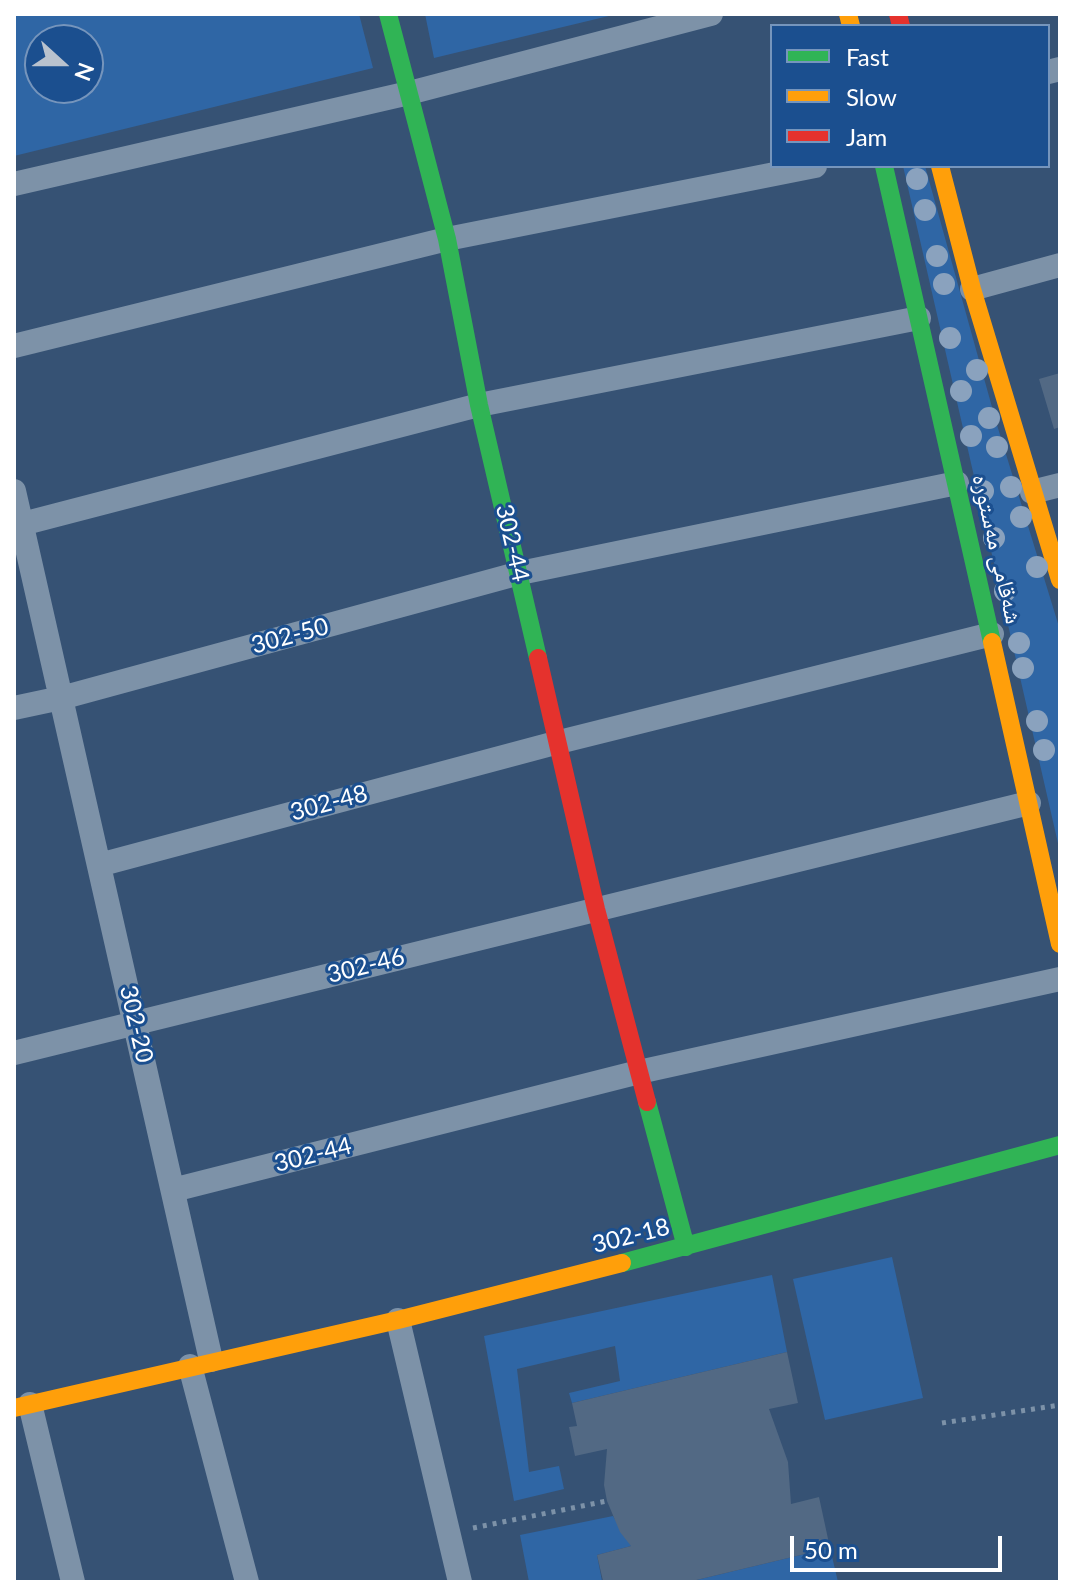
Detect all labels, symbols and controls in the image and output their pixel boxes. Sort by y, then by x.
north arrow [24,24,104,104]
legend [770,24,1050,168]
text: Fast [846,42,889,71]
text: N [69,59,101,85]
text: Slow [846,82,897,111]
text: Jam [846,122,887,151]
street label: شەقامی مەستورە [966,471,1028,627]
street label: 302-44 [489,502,535,584]
street label: 302-50 [248,612,332,660]
street label: 302-48 [287,779,371,827]
street label: 302-46 [324,943,408,989]
street label: 302-20 [113,983,159,1065]
street label: 302-44 [271,1132,355,1178]
street label: 302-18 [589,1213,673,1259]
scale bar [794,1520,1006,1570]
text: 50 m [804,1535,858,1564]

